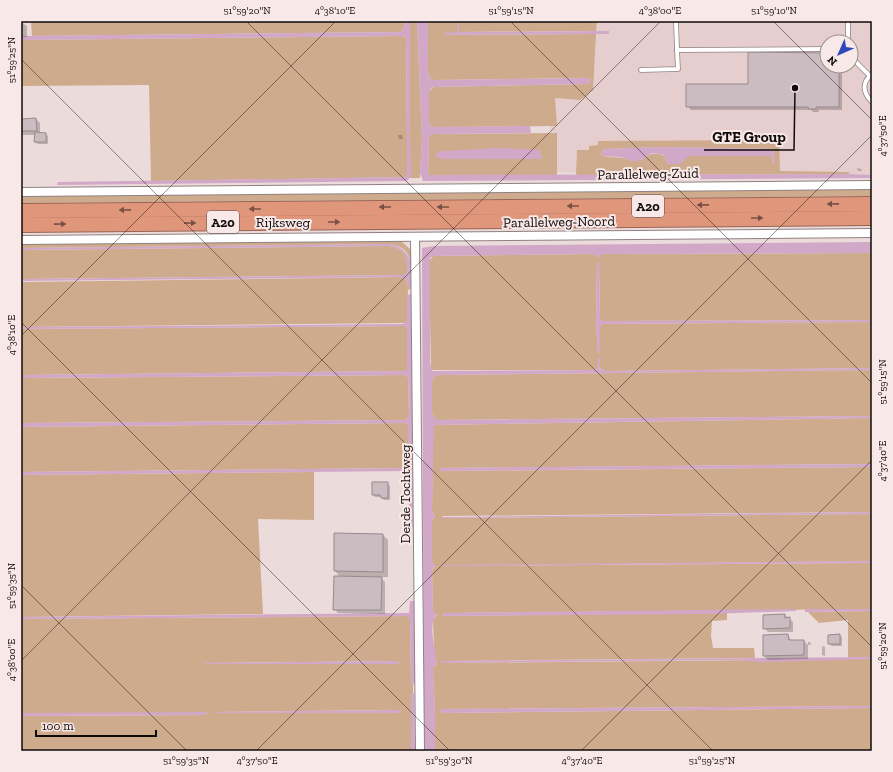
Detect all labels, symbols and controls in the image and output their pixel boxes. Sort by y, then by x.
text: 51°59'20"N [223,5,271,17]
text: 4°38'10"E [315,5,355,17]
text: 51°59'15"N [488,5,534,17]
text: 4°38'00"E [639,5,681,17]
text: 51°59'10"N [751,5,797,17]
north arrow [819,34,859,74]
text: 51°59'25"N [6,36,18,83]
text: N [824,53,840,68]
text: 4°37'50"E [877,115,889,157]
callout: GTE Group [704,123,794,150]
text: GTE Group [712,128,786,146]
street label: Parallelweg-Zuid [597,165,699,183]
road number: A20 [632,195,664,217]
one-way arrow [826,201,839,207]
one-way arrow [696,202,709,208]
one-way arrow [566,203,579,209]
one-way arrow [378,204,391,210]
one-way arrow [436,204,449,210]
one-way arrow [249,205,261,212]
one-way arrow [118,207,131,213]
road number: A20 [207,211,239,233]
street label: Parallelweg-Noord [503,213,615,231]
street label: Rijksweg [256,214,310,231]
one-way arrow [751,215,763,222]
one-way arrow [328,219,341,225]
one-way arrow [184,220,197,226]
one-way arrow [54,221,67,227]
text: 4°38'10"E [6,315,18,355]
text: 51°59'15"N [877,359,889,405]
text: 4°37'40"E [877,440,889,482]
street label: Derde Tochtweg [397,444,414,543]
text: 51°59'35"N [6,562,18,609]
text: 51°59'20"N [877,622,889,670]
text: 4°38'00"E [6,639,18,681]
scale bar [36,712,156,738]
text: 100 m [42,719,74,733]
text: 51°59'35"N [163,755,210,767]
text: 4°37'50"E [236,755,278,767]
text: 51°59'30"N [426,755,473,767]
text: 4°37'40"E [561,755,603,767]
text: 51°59'25"N [689,755,736,767]

